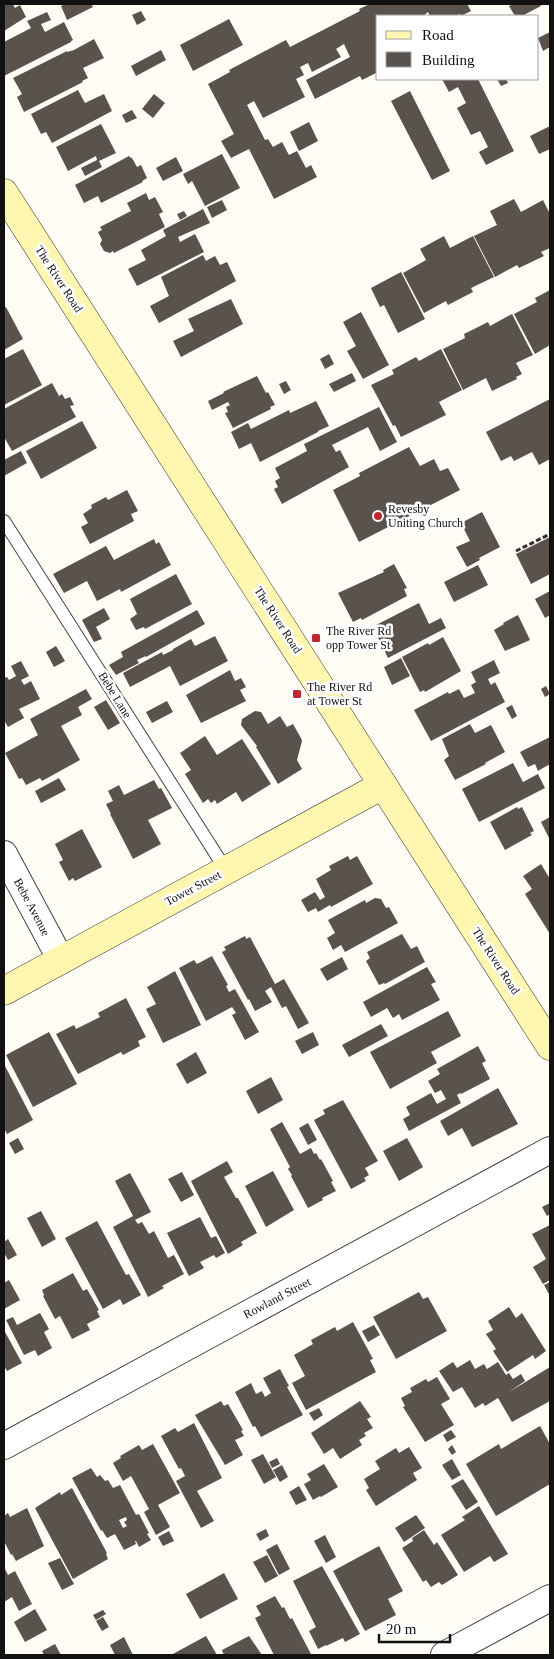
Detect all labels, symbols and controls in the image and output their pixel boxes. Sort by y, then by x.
legend [376,15,539,80]
text: Road [422,27,454,43]
text: Building [422,52,475,68]
street label: The River Road [32,243,86,315]
place label: Revesby Uniting Church [388,502,463,530]
marker: Revesby Uniting Church [372,510,384,522]
street label: The River Road [251,584,305,656]
place label: The River Rd opp Tower St [326,624,391,652]
marker: The River Rd opp Tower St [310,632,322,644]
street label: Bebe Lane [95,669,135,721]
place label: The River Rd at Tower St [307,680,372,708]
marker: The River Rd at Tower St [291,688,303,700]
street label: Tower Street [163,867,224,909]
street label: Bebe Avenue [11,876,53,938]
street label: The River Road [469,925,523,997]
street label: Rowland Street [241,1274,314,1322]
scale bar [379,1612,450,1644]
text: 20 m [386,1621,417,1637]

